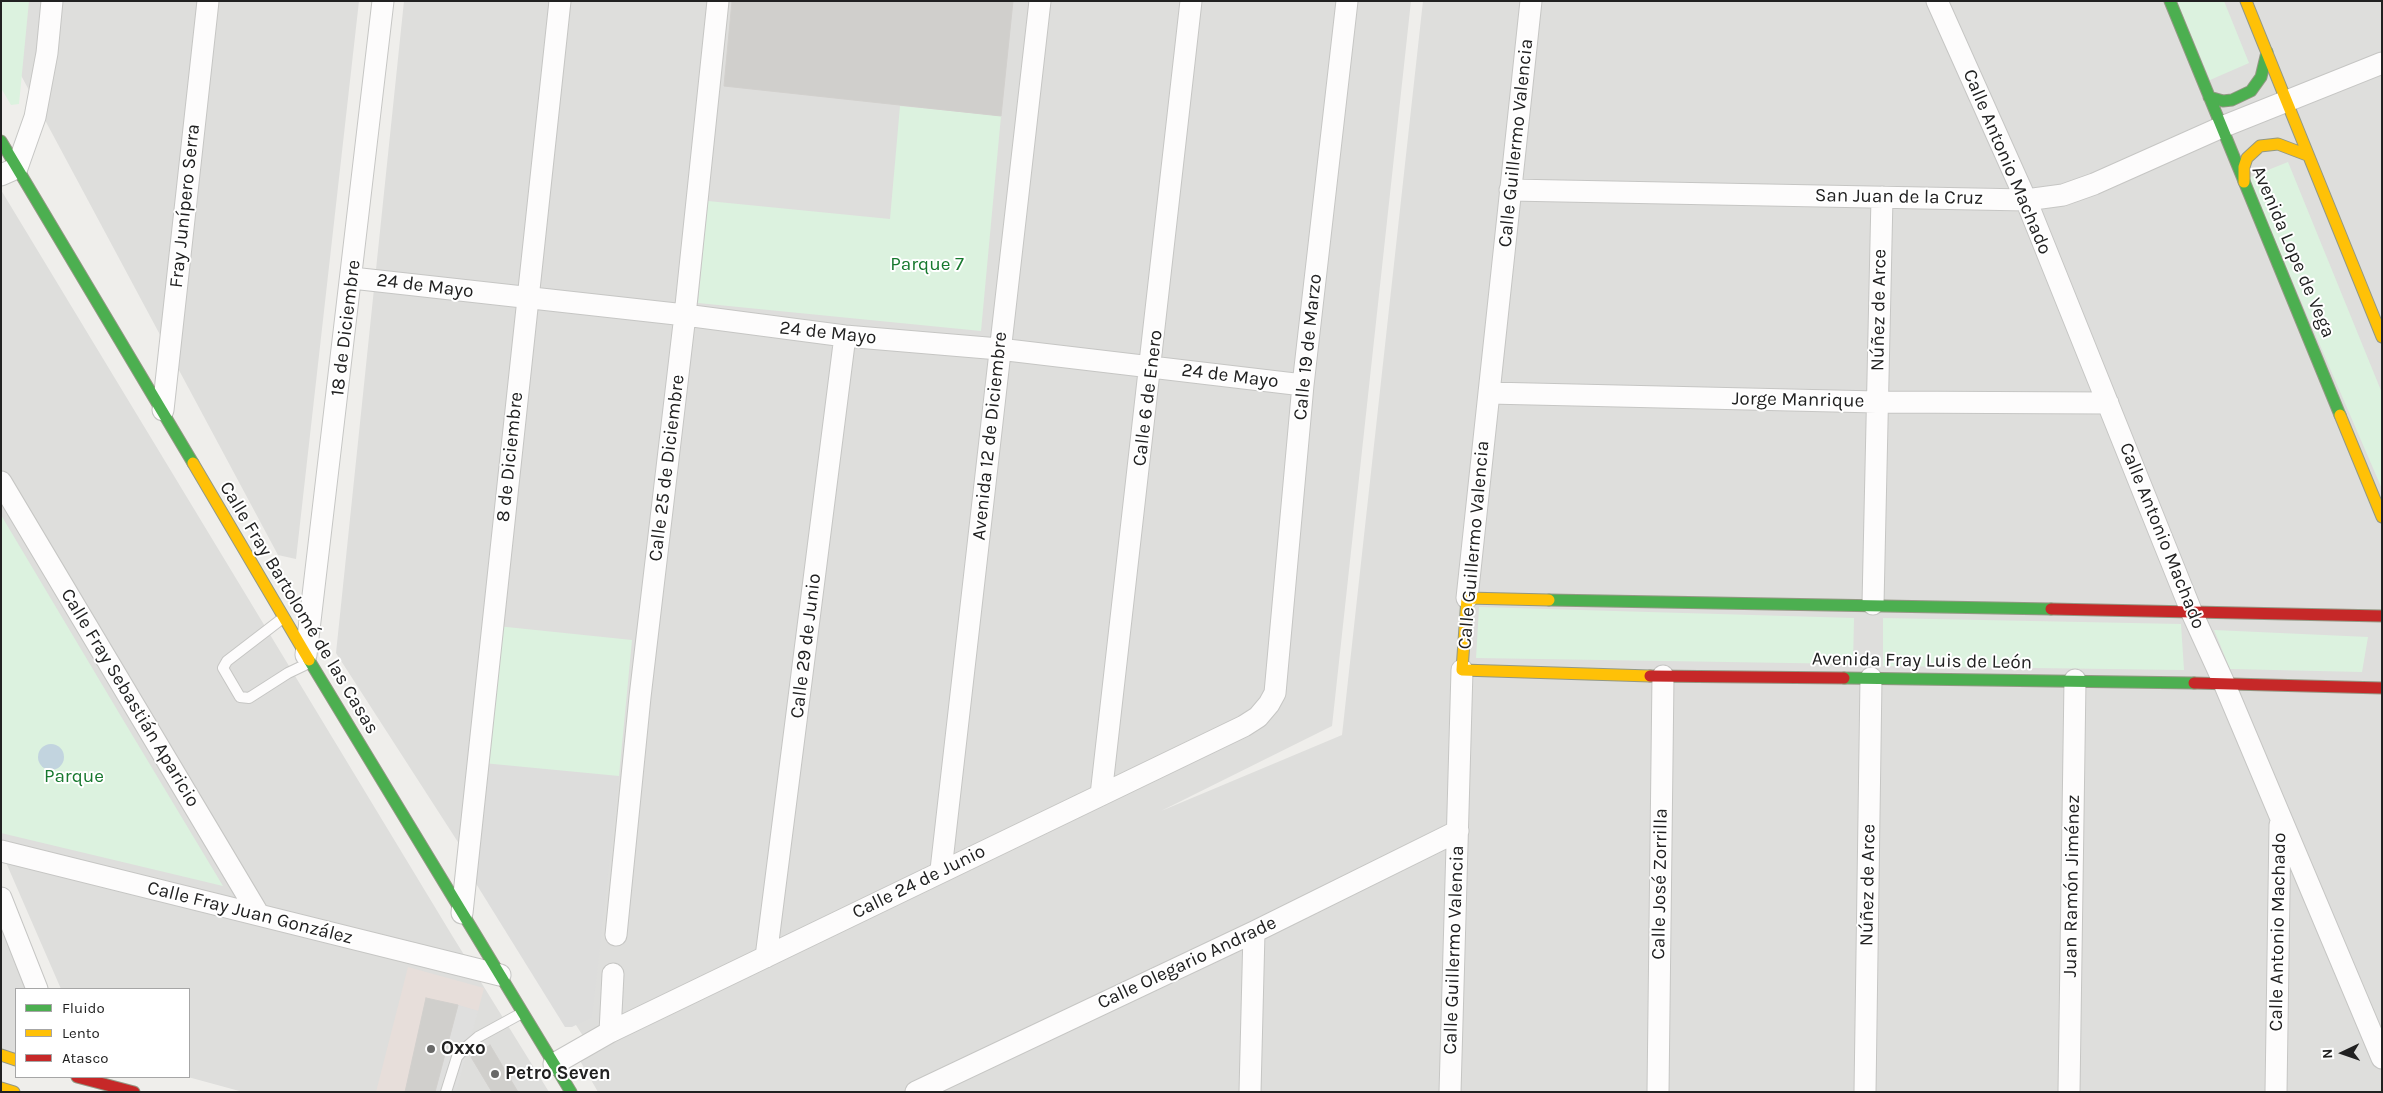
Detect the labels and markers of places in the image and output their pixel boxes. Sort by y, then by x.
place label: Oxxo [441,1038,486,1060]
marker: Oxxo [425,1043,437,1055]
place label: Petro Seven [505,1063,611,1085]
marker: Petro Seven [489,1068,501,1080]

